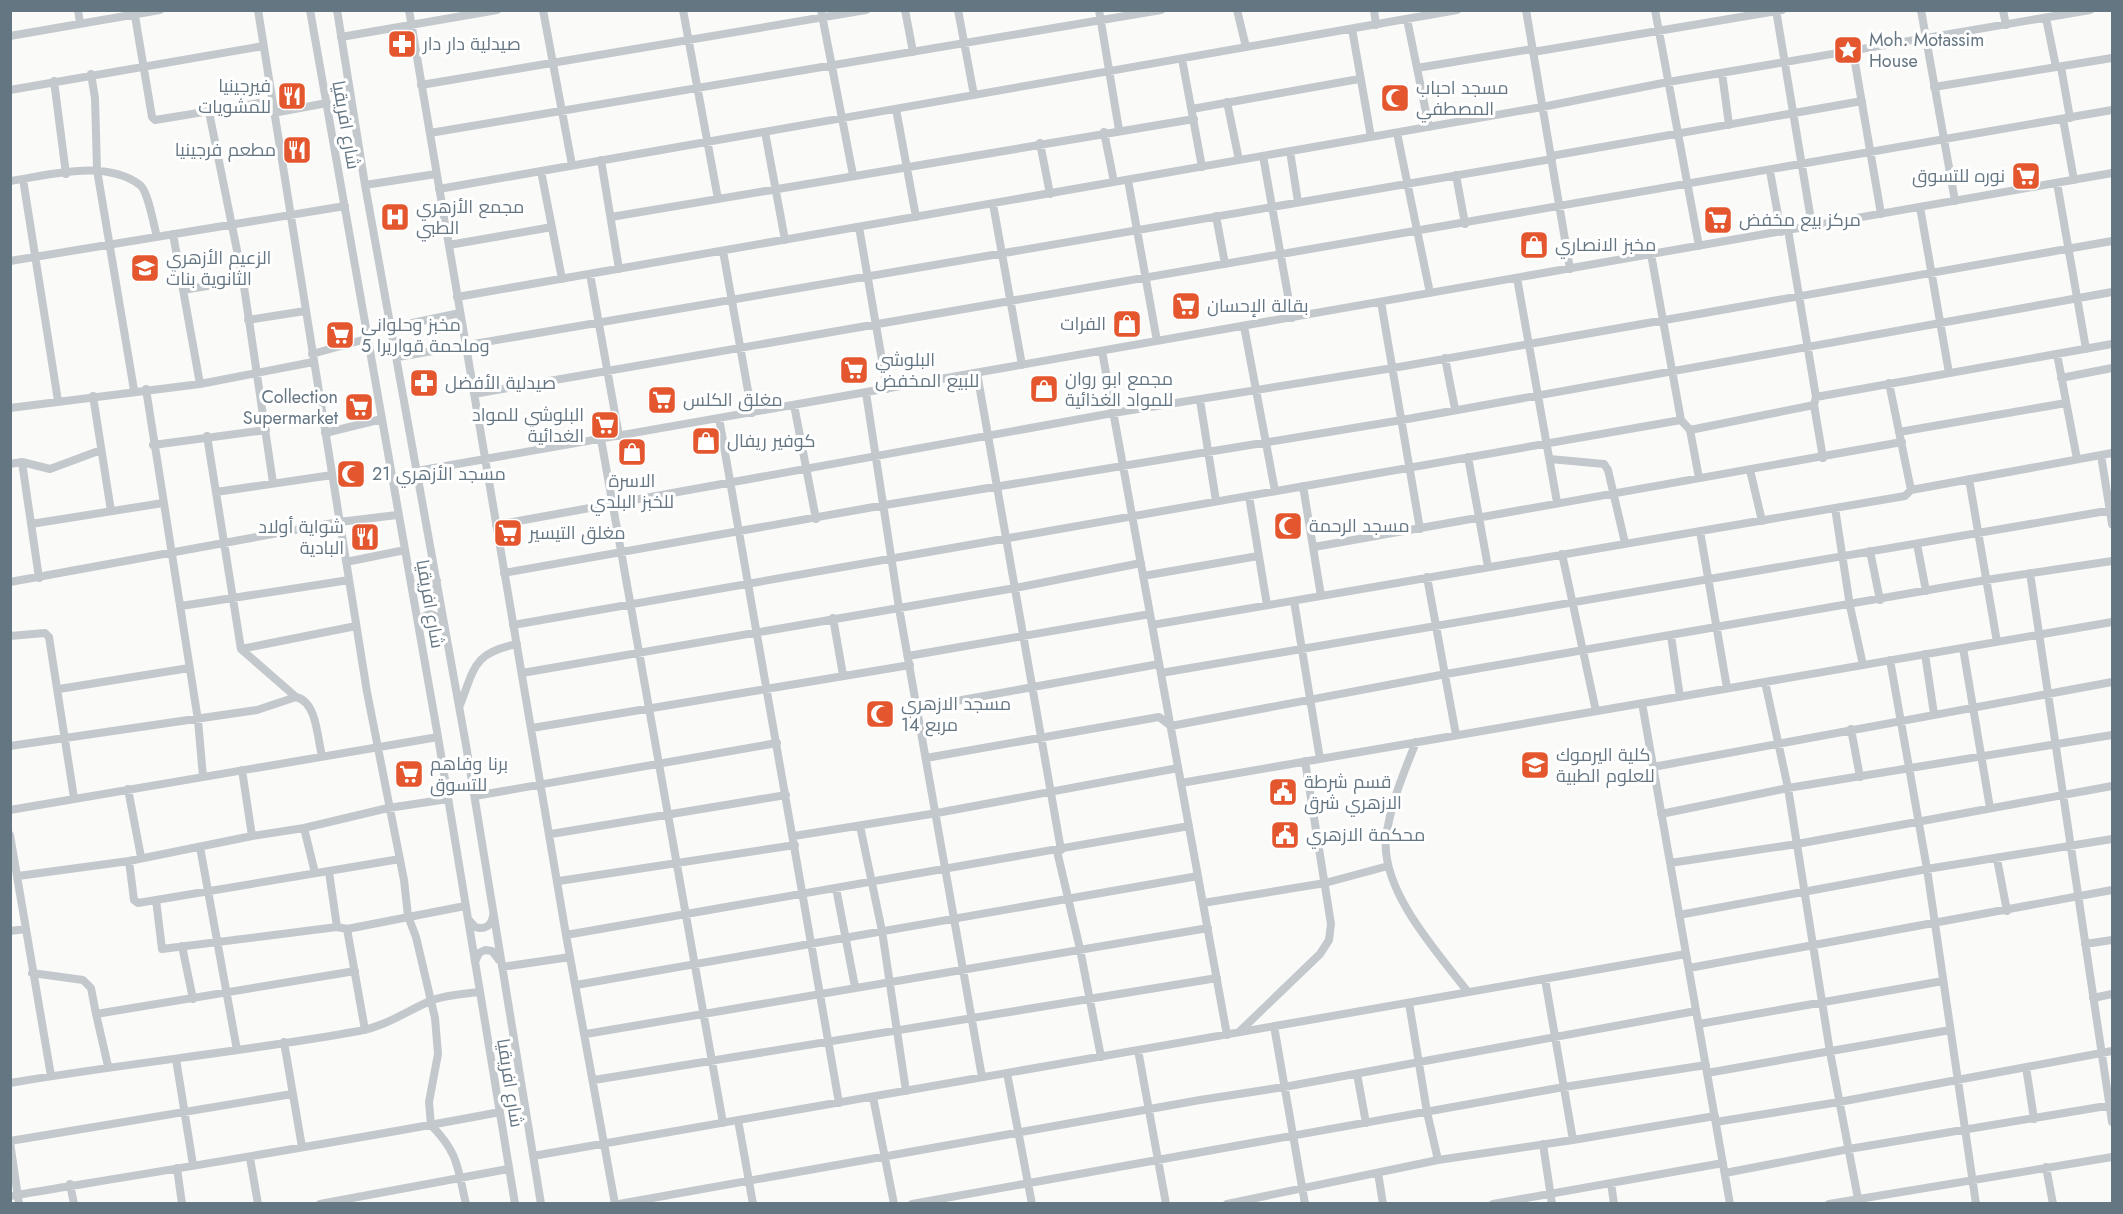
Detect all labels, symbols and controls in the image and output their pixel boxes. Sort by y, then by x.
place label: Moh. Motassim House [1869,27,1984,74]
pharmacy icon: صيدلية دار دار [386,28,418,60]
place label: صيدلية دار دار [422,31,521,57]
place icon: Moh. Motassim House [1832,34,1864,66]
place label: فيرجينيا للمشويات [198,73,271,120]
place label: مسجد احباب المصطفي [1416,75,1509,123]
street label: شارع افريقيا [325,79,367,171]
restaurant icon: فيرجينيا للمشويات [276,80,308,112]
mosque icon: مسجد احباب المصطفي [1379,82,1411,114]
restaurant icon: مطعم فرجينيا [281,134,313,166]
place label: مطعم فرجينيا [175,137,276,163]
supermarket icon: نوره للتسوق [2010,160,2042,192]
place label: نوره للتسوق [1912,163,2005,189]
place label: مجمع الأزهري الطبي [416,194,524,242]
hospital icon: مجمع الأزهري الطبي [379,201,411,233]
supermarket icon: مركز بيع مخفض [1702,204,1734,236]
place label: مركز بيع مخفض [1739,207,1861,233]
shop icon: مخبز الانصاري [1518,229,1550,261]
place label: مخبز الانصاري [1555,232,1656,259]
place label: الزعيم الأزهري الثانوية بنات [166,245,271,292]
school or university icon: الزعيم الأزهري الثانوية بنات [129,252,161,284]
supermarket icon: بقالة الإحسان [1170,290,1202,322]
place label: بقالة الإحسان [1207,293,1309,319]
shop icon: الفرات [1111,308,1143,340]
place label: الفرات [1060,311,1106,337]
place label: مخبز وحلواني وملحمة قواريرا 5 [361,312,490,359]
supermarket icon: مخبز وحلواني وملحمة قواريرا 5 [324,319,356,351]
place label: البلوشي للبيع المخفض [875,347,979,394]
supermarket icon: البلوشي للبيع المخفض [838,354,870,386]
place label: مجمع ابو روان للمواد الغذائية [1065,366,1173,413]
pharmacy icon: صيدلية الأفضل [408,367,440,399]
place label: صيدلية الأفضل [445,370,556,396]
shop icon: مجمع ابو روان للمواد الغذائية [1028,373,1060,405]
place label: Collection Supermarket [243,384,339,431]
supermarket icon: مغلق الكلس [646,384,678,416]
place label: مغلق الكلس [683,387,783,413]
supermarket icon: Collection Supermarket [343,391,375,423]
place label: البلوشي للمواد الغدائية [472,402,584,449]
supermarket icon: البلوشي للمواد الغدائية [589,409,621,441]
shop icon: كوفير ريفال [690,425,722,457]
place label: كوفير ريفال [727,428,815,454]
shop icon: الاسرة للخبز البلدي [616,436,648,468]
mosque icon: مسجد الأزهري 21 [335,458,367,490]
place label: مسجد الأزهري 21 [372,461,506,488]
place label: الاسرة للخبز البلدي [590,468,674,516]
mosque icon: مسجد الرحمة [1272,510,1304,542]
place label: مسجد الرحمة [1309,513,1410,539]
place label: شواية أولاد البادية [258,514,344,561]
supermarket icon: مغلق التيسير [492,517,524,549]
place label: مغلق التيسير [528,520,626,546]
restaurant icon: شواية أولاد البادية [349,521,381,553]
street label: شارع افريقيا [409,558,451,650]
place label: مسجد الازهري مربع 14 [901,691,1011,738]
mosque icon: مسجد الازهري مربع 14 [864,698,896,730]
place label: كلية اليرموك للعلوم الطبية [1556,742,1655,789]
school or university icon: كلية اليرموك للعلوم الطبية [1519,749,1551,781]
place label: برنا وفاهم للتسوق [430,751,508,798]
supermarket icon: برنا وفاهم للتسوق [393,758,425,790]
place label: قسم شرطة الازهري شرق [1304,769,1402,817]
public building icon: قسم شرطة الازهري شرق [1267,776,1299,808]
public building icon: محكمة الازهري [1269,819,1301,851]
place label: محكمة الازهري [1306,822,1425,849]
street label: شارع افريقيا [490,1037,530,1129]

